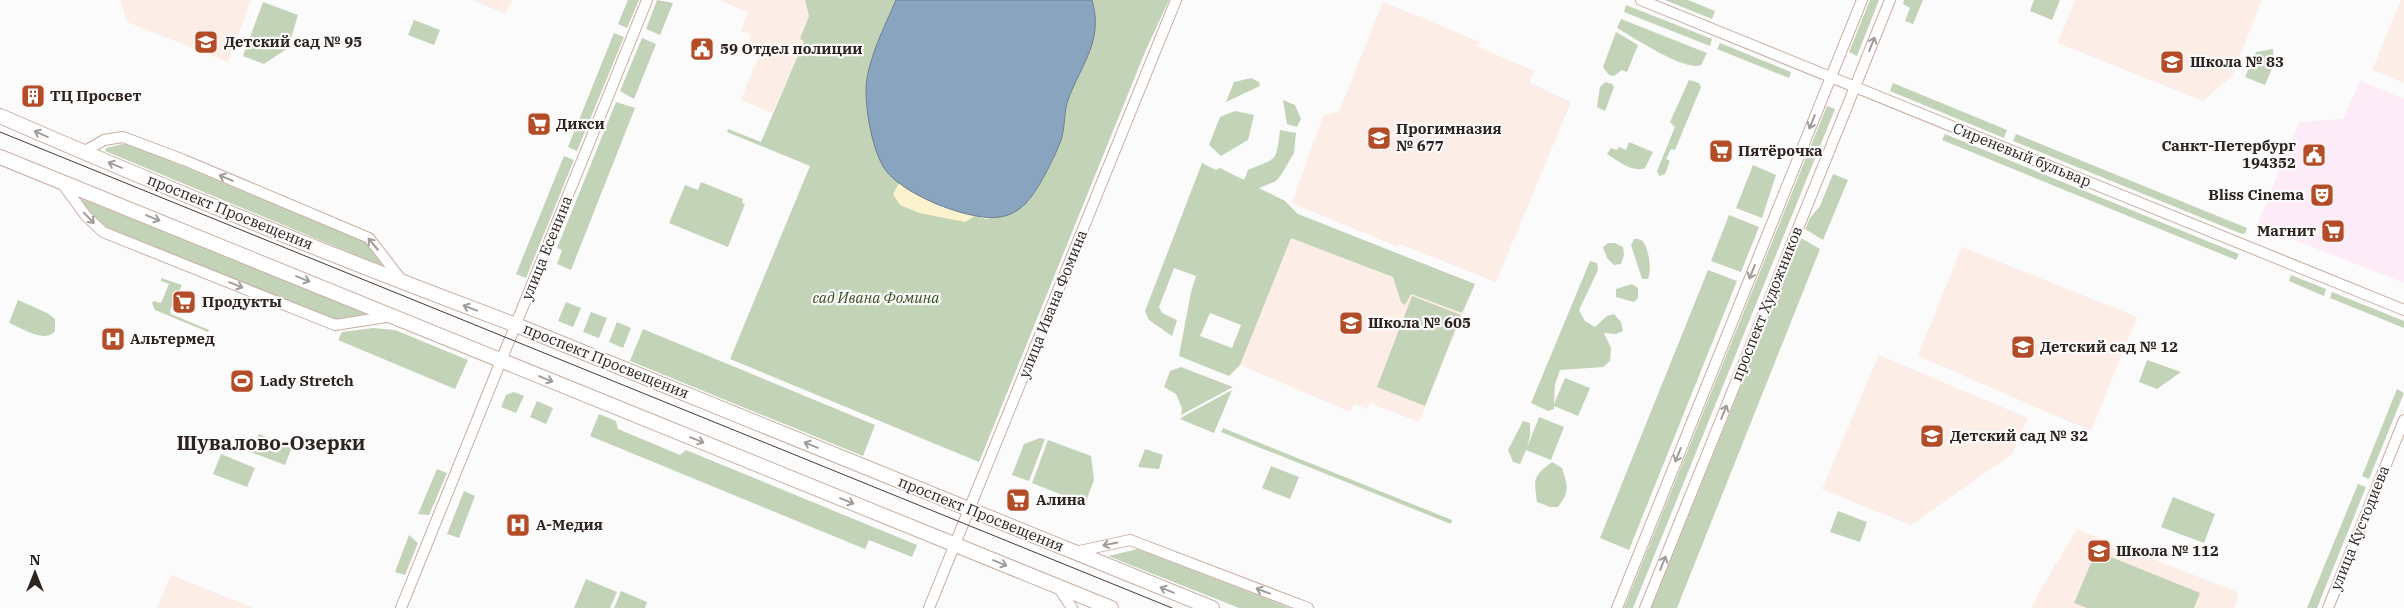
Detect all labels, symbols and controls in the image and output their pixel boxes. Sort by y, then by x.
school or university icon: Детский сад № 95 [193,29,219,55]
place label: Детский сад № 95 [224,32,362,51]
public building icon: 59 Отдел полиции [689,36,715,62]
one-way arrow [1869,36,1878,51]
place label: 59 Отдел полиции [720,39,862,58]
school or university icon: Школа № 83 [2159,49,2185,75]
place label: Школа № 83 [2190,52,2284,71]
building icon: ТЦ Просвет [20,83,46,109]
place label: ТЦ Просвет [50,86,141,105]
supermarket icon: Дикси [526,111,552,137]
place label: Дикси [556,114,605,133]
one-way arrow [1807,114,1817,129]
street label: Сиреневый бульвар [1950,118,2094,191]
place label: Прогимназия № 677 [1396,119,1502,155]
school or university icon: Прогимназия № 677 [1366,125,1392,151]
one-way arrow [34,128,49,138]
place label: Санкт-Петербург 194352 [2161,136,2296,172]
supermarket icon: Пятёрочка [1708,138,1734,164]
place label: Пятёрочка [1738,141,1823,160]
public building icon: Санкт-Петербург 194352 [2301,142,2327,168]
one-way arrow [108,160,123,170]
street label: проспект Просвещения [144,170,316,254]
one-way arrow [219,173,234,182]
theatre icon: Bliss Cinema [2309,182,2335,208]
place label: Bliss Cinema [2208,185,2304,204]
street label: улица Есенина [517,193,576,303]
one-way arrow [83,212,95,224]
one-way arrow [145,214,160,223]
supermarket icon: Магнит [2320,218,2346,244]
place label: Магнит [2257,221,2316,240]
street label: проспект Художников [1727,224,1806,384]
street label: улица Ивана Фомина [1014,227,1091,381]
one-way arrow [368,238,379,251]
one-way arrow [1747,264,1756,279]
one-way arrow [295,275,310,285]
one-way arrow [228,280,243,290]
park label: сад Ивана Фомина [812,288,940,307]
supermarket icon: Продукты [171,289,197,315]
place label: Продукты [202,292,282,311]
one-way arrow [463,302,478,312]
school or university icon: Школа № 605 [1338,310,1364,336]
place label: Школа № 605 [1368,313,1471,332]
street label: проспект Просвещения [520,319,692,403]
hospital icon: Альтермед [100,326,126,352]
place label: Альтермед [130,329,215,348]
school or university icon: Детский сад № 12 [2010,334,2036,360]
place label: Детский сад № 12 [2040,337,2178,356]
sports icon: Lady Stretch [229,368,255,394]
place label: Lady Stretch [260,371,354,390]
one-way arrow [538,375,553,384]
one-way arrow [1719,405,1729,420]
school or university icon: Детский сад № 32 [1919,423,1945,449]
place label: Детский сад № 32 [1950,426,2088,445]
district label: Шувалово-Озерки [176,429,366,456]
one-way arrow [689,436,704,445]
one-way arrow [804,439,819,449]
one-way arrow [1673,447,1682,462]
street label: улица Кустодиева [2326,463,2393,593]
street label: проспект Просвещения [895,472,1067,556]
supermarket icon: Алина [1005,487,1031,513]
place label: Алина [1036,490,1086,509]
one-way arrow [840,498,855,507]
hospital icon: А-Медия [505,512,531,538]
place label: А-Медия [536,515,603,534]
school or university icon: Школа № 112 [2086,538,2112,564]
one-way arrow [1102,540,1118,550]
place label: Школа № 112 [2116,541,2219,560]
north arrow [10,548,60,598]
text: N [29,551,41,569]
one-way arrow [1658,556,1668,571]
one-way arrow [992,559,1007,568]
one-way arrow [1160,584,1175,594]
one-way arrow [1256,586,1271,595]

